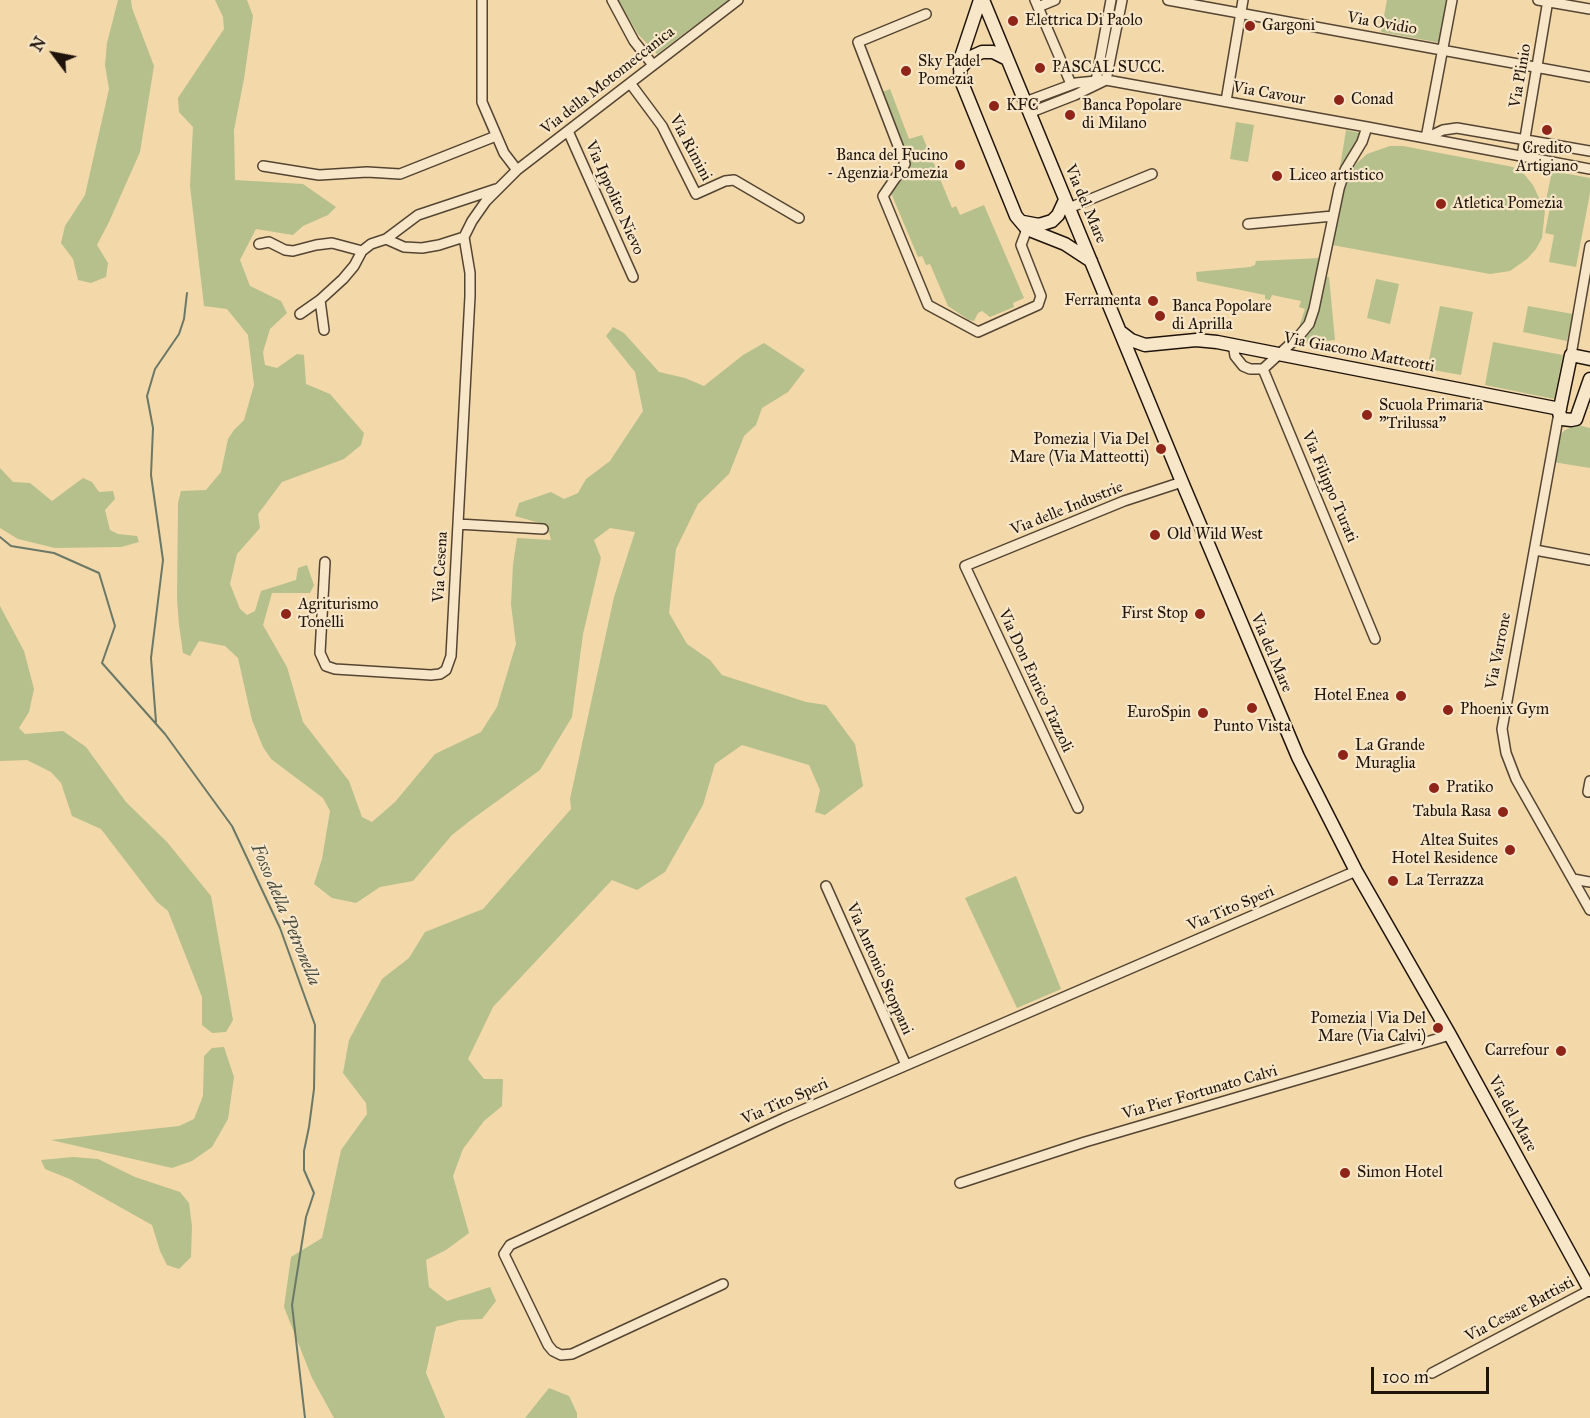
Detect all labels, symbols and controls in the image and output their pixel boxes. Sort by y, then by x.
street label: Via Ovidio [1346,8,1418,40]
place label: Elettrica Di Paolo [1025,11,1143,31]
marker: Elettrica Di Paolo [1006,14,1020,28]
place label: Gargoni [1262,16,1315,36]
marker: Gargoni [1243,19,1257,33]
street label: Via della Motomeccanica [537,23,679,139]
north arrow [24,24,84,84]
text: N [27,33,50,55]
street label: Via Plinio [1506,42,1536,110]
place label: Sky Padel Pomezia [918,52,980,90]
place label: PASCAL SUCC. [1052,58,1165,78]
marker: PASCAL SUCC. [1033,61,1047,75]
marker: Sky Padel Pomezia [899,64,913,78]
street label: Via Cavour [1231,78,1307,110]
place label: Conad [1351,90,1394,110]
marker: Conad [1332,93,1346,107]
place label: KFC [1006,96,1039,116]
place label: Banca Popolare di Milano [1082,96,1182,134]
marker: KFC [987,99,1001,113]
marker: Banca Popolare di Milano [1063,108,1077,122]
street label: Via Rimini [665,112,715,184]
marker: Credito Artigiano [1540,123,1554,137]
street label: Via Ippolito Nievo [580,138,648,258]
place label: Credito Artigiano [1516,139,1578,177]
place label: Banca del Fucino - Agenzia Pomezia [827,146,948,184]
marker: Banca del Fucino - Agenzia Pomezia [953,158,967,172]
street label: Via del Mare [1060,162,1110,246]
place label: Liceo artistico [1289,166,1384,186]
marker: Liceo artistico [1270,169,1284,183]
place label: Atletica Pomezia [1453,194,1563,214]
marker: Atletica Pomezia [1434,197,1448,211]
place label: Ferramenta [1064,291,1141,311]
marker: Ferramenta [1146,294,1160,308]
place label: Banca Popolare di Aprilla [1172,297,1272,335]
marker: Banca Popolare di Aprilla [1153,309,1167,323]
street label: Via Giacomo Matteotti [1282,329,1436,377]
place label: Scuola Primaria "Trilussa" [1379,396,1483,434]
marker: Scuola Primaria "Trilussa" [1360,408,1374,422]
street label: Via Filippo Turati [1297,428,1361,546]
place label: Pomezia | Via Del Mare (Via Matteotti) [1009,430,1149,468]
marker: Pomezia | Via Del Mare (Via Matteotti) [1154,442,1168,456]
street label: Via delle Industrie [1008,478,1126,540]
place label: Old Wild West [1167,525,1263,545]
marker: Old Wild West [1148,528,1162,542]
street label: Via Cesena [430,531,452,603]
place label: Agriturismo Tonelli [298,595,379,633]
place label: First Stop [1121,604,1188,624]
street label: Via Don Enrico Tazzoli [993,606,1077,756]
marker: Agriturismo Tonelli [279,607,293,621]
marker: First Stop [1193,607,1207,621]
street label: Via del Mare [1246,611,1296,695]
street label: Via Varrone [1482,611,1516,691]
place label: Hotel Enea [1314,686,1389,706]
marker: Hotel Enea [1394,689,1408,703]
place label: Phoenix Gym [1460,700,1549,720]
marker: Punto Vista [1245,701,1259,715]
place label: EuroSpin [1127,703,1191,723]
marker: Phoenix Gym [1441,703,1455,717]
marker: EuroSpin [1196,706,1210,720]
place label: Punto Vista [1213,717,1291,737]
place label: La Grande Muraglia [1355,736,1425,774]
marker: La Grande Muraglia [1336,748,1350,762]
place label: Pratiko [1446,778,1493,798]
marker: Pratiko [1427,781,1441,795]
place label: Tabula Rasa [1413,802,1491,822]
marker: Tabula Rasa [1496,805,1510,819]
place label: Altea Suites Hotel Residence [1391,831,1498,869]
water label: Fosso della Petronella [245,841,325,989]
marker: Altea Suites Hotel Residence [1503,843,1517,857]
place label: La Terrazza [1405,871,1484,891]
marker: La Terrazza [1386,874,1400,888]
street label: Via Tito Speri [1185,882,1277,936]
street label: Via Antonio Stoppani [841,900,917,1038]
place label: Pomezia | Via Del Mare (Via Calvi) [1311,1009,1426,1047]
marker: Pomezia | Via Del Mare (Via Calvi) [1431,1021,1445,1035]
place label: Carrefour [1485,1041,1549,1061]
marker: Carrefour [1554,1044,1568,1058]
street label: Via Pier Fortunato Calvi [1120,1062,1280,1124]
street label: Via del Mare [1483,1073,1541,1155]
street label: Via Tito Speri [739,1074,831,1130]
place label: Simon Hotel [1357,1163,1443,1183]
marker: Simon Hotel [1338,1166,1352,1180]
street label: Via Cesare Battisti [1462,1273,1578,1347]
scale bar [1374,1355,1492,1393]
text: 100 m [1382,1366,1429,1388]

